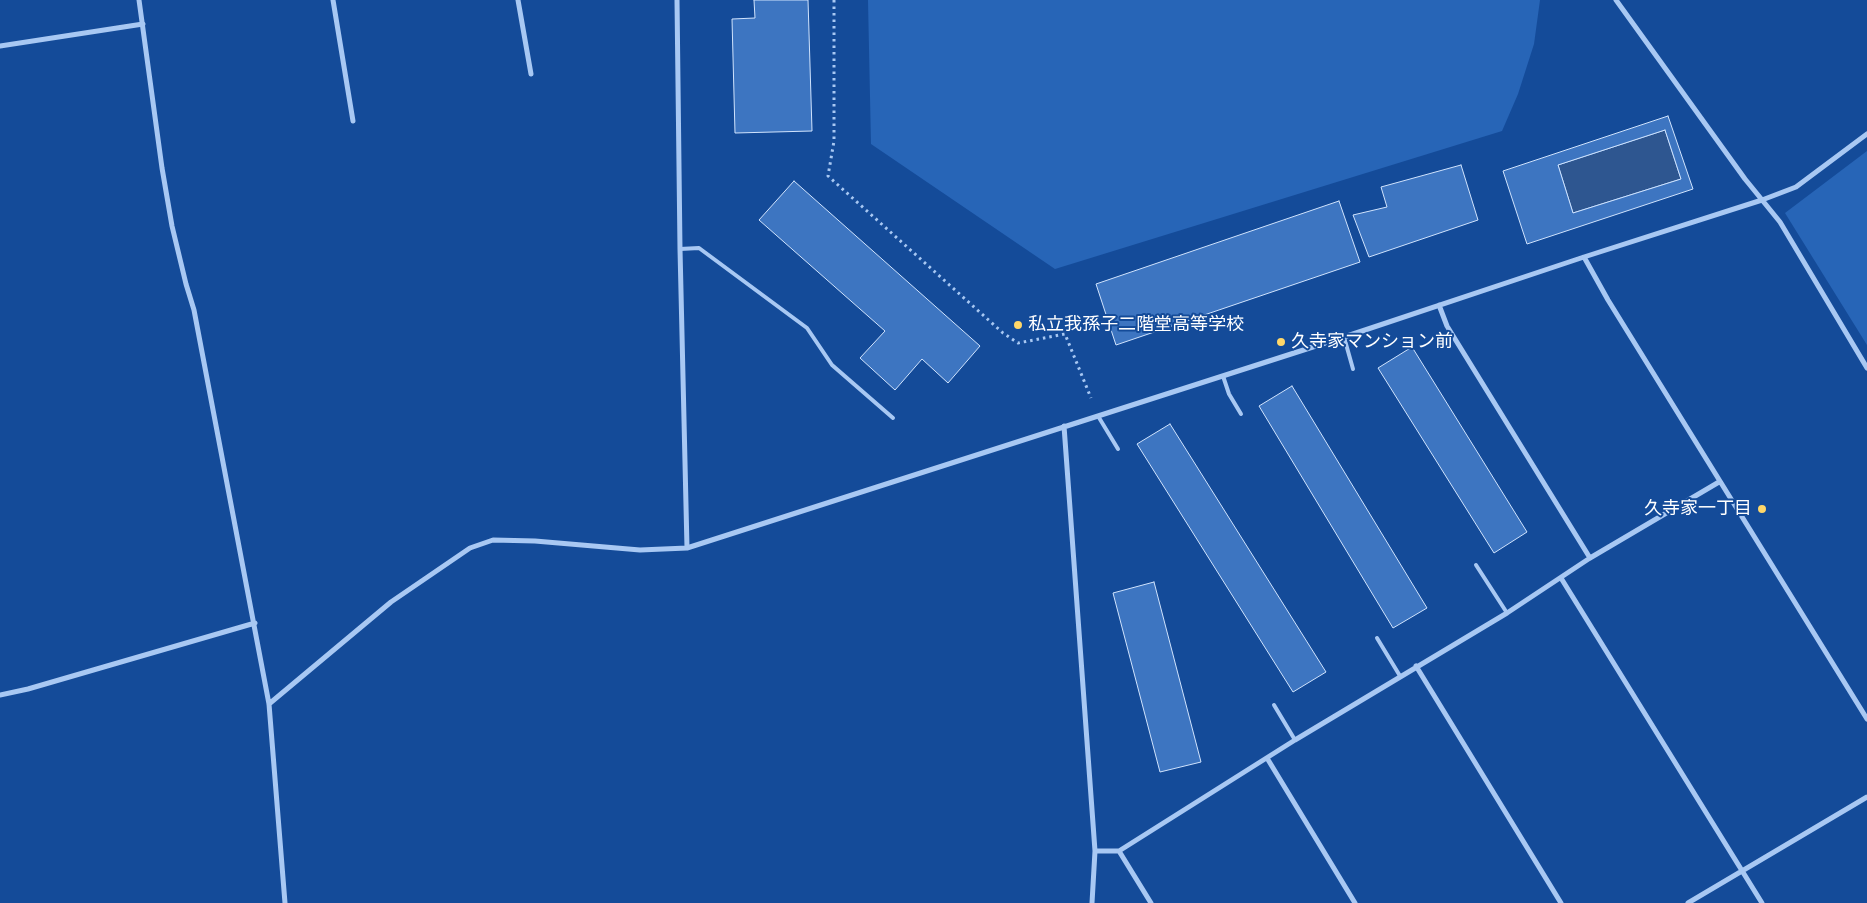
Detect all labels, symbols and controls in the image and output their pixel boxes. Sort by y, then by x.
place label: 私立我孫子二階堂高等学校 [1028,314,1244,336]
marker: 私立我孫子二階堂高等学校 [1012,319,1024,331]
place label: 久寺家マンション前 [1291,331,1453,353]
marker: 久寺家マンション前 [1275,336,1287,348]
place label: 久寺家一丁目 [1644,498,1752,520]
marker: 久寺家一丁目 [1756,503,1768,515]

